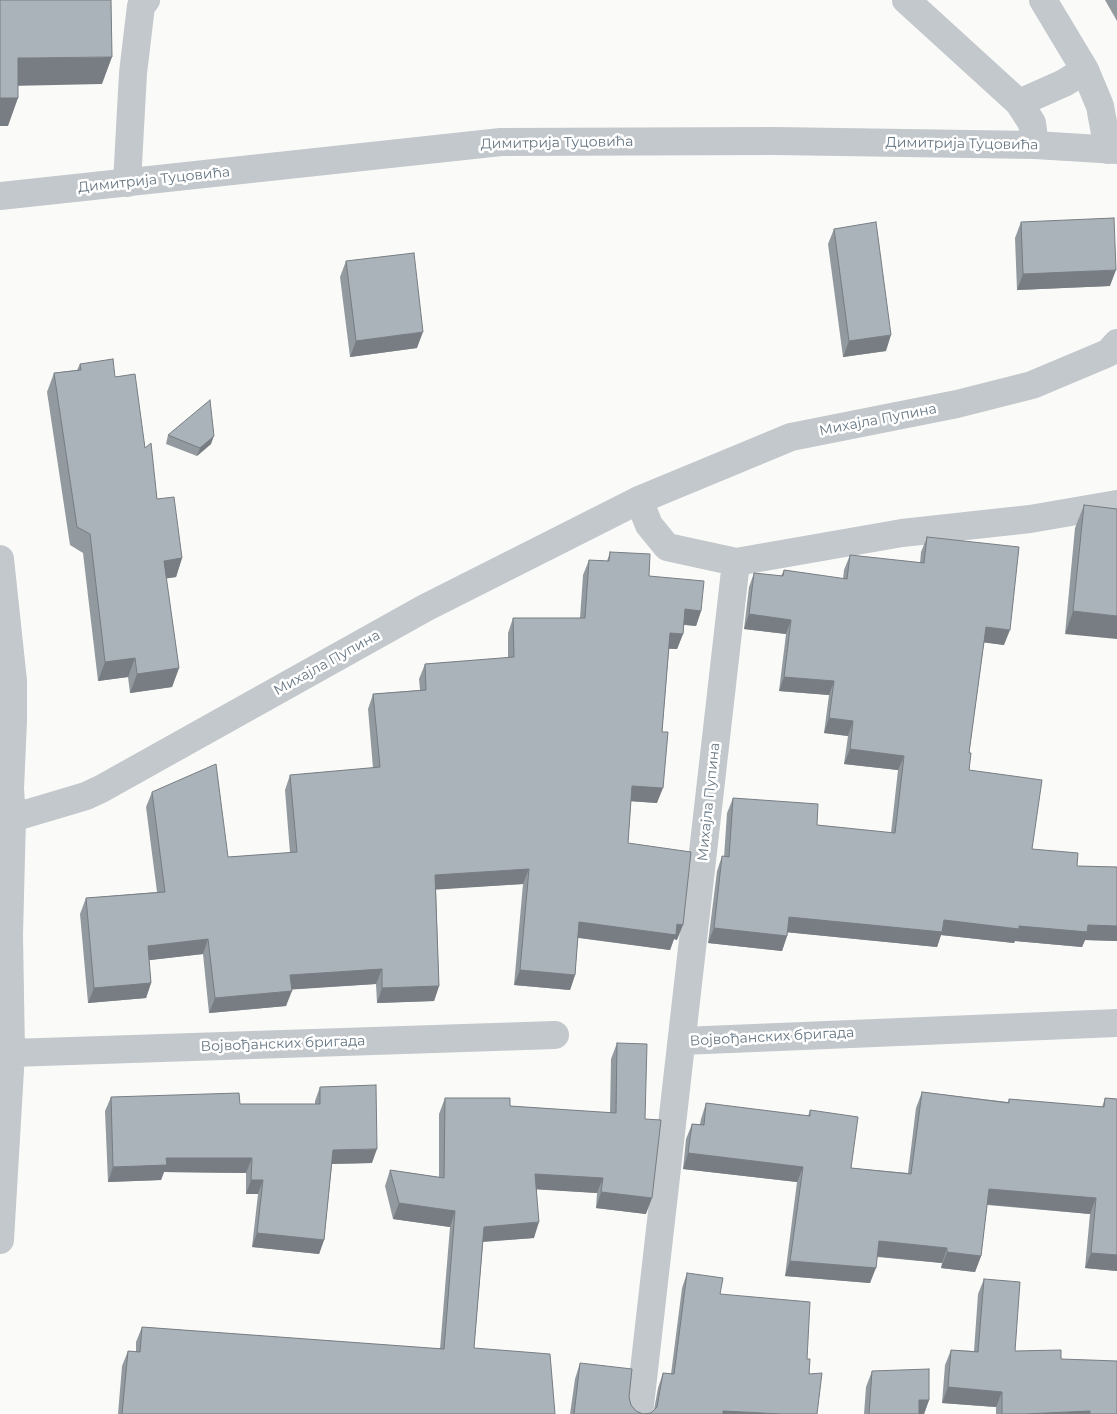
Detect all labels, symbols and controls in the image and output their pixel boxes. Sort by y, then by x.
street label: Димитрија Туцовића [481,133,633,153]
street label: Димитрија Туцовића [886,134,1038,154]
street label: Димитрија Туцовића [77,164,231,196]
street label: Михајла Пупина [818,400,938,440]
street label: Михајла Пупина [271,627,383,699]
street label: Михајла Пупина [694,742,724,862]
street label: Војвођанских бригада [689,1024,855,1050]
street label: Војвођанских бригада [200,1033,366,1055]

